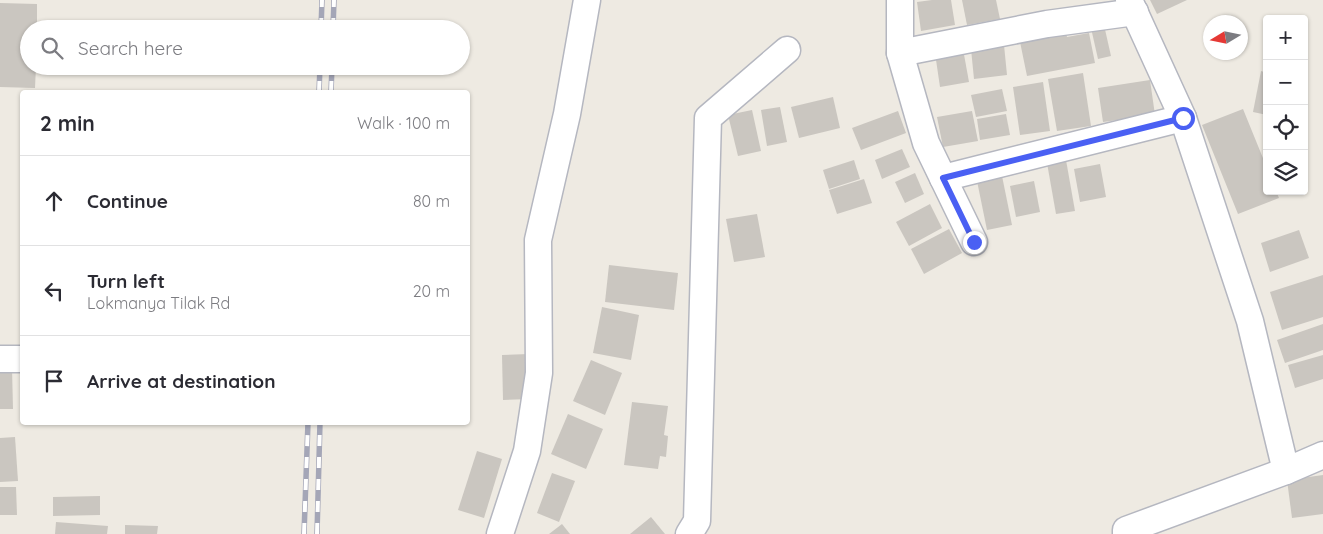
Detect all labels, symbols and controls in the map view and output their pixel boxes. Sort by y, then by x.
north arrow [1203,15,1248,60]
map controls [1263,15,1308,195]
button: + [1263,15,1308,60]
search box [20,20,470,75]
icon: search [38,34,66,62]
text: Search here [78,36,183,60]
button: − [1263,60,1308,105]
button: locate [1263,105,1308,150]
route start [1172,107,1195,130]
text: 2 min [40,110,95,136]
text: Walk · 100 m [357,113,450,133]
button: layers [1263,150,1308,195]
icon: ahead [40,187,68,215]
text: Continue [87,189,168,213]
text: 80 m [413,191,450,211]
route end [963,231,986,254]
text: Turn left [87,269,165,293]
icon: left [40,277,68,305]
text: 20 m [413,281,450,301]
text: Lokmanya Tilak Rd [87,293,230,313]
icon: arrive [40,367,68,395]
text: Arrive at destination [87,369,276,393]

